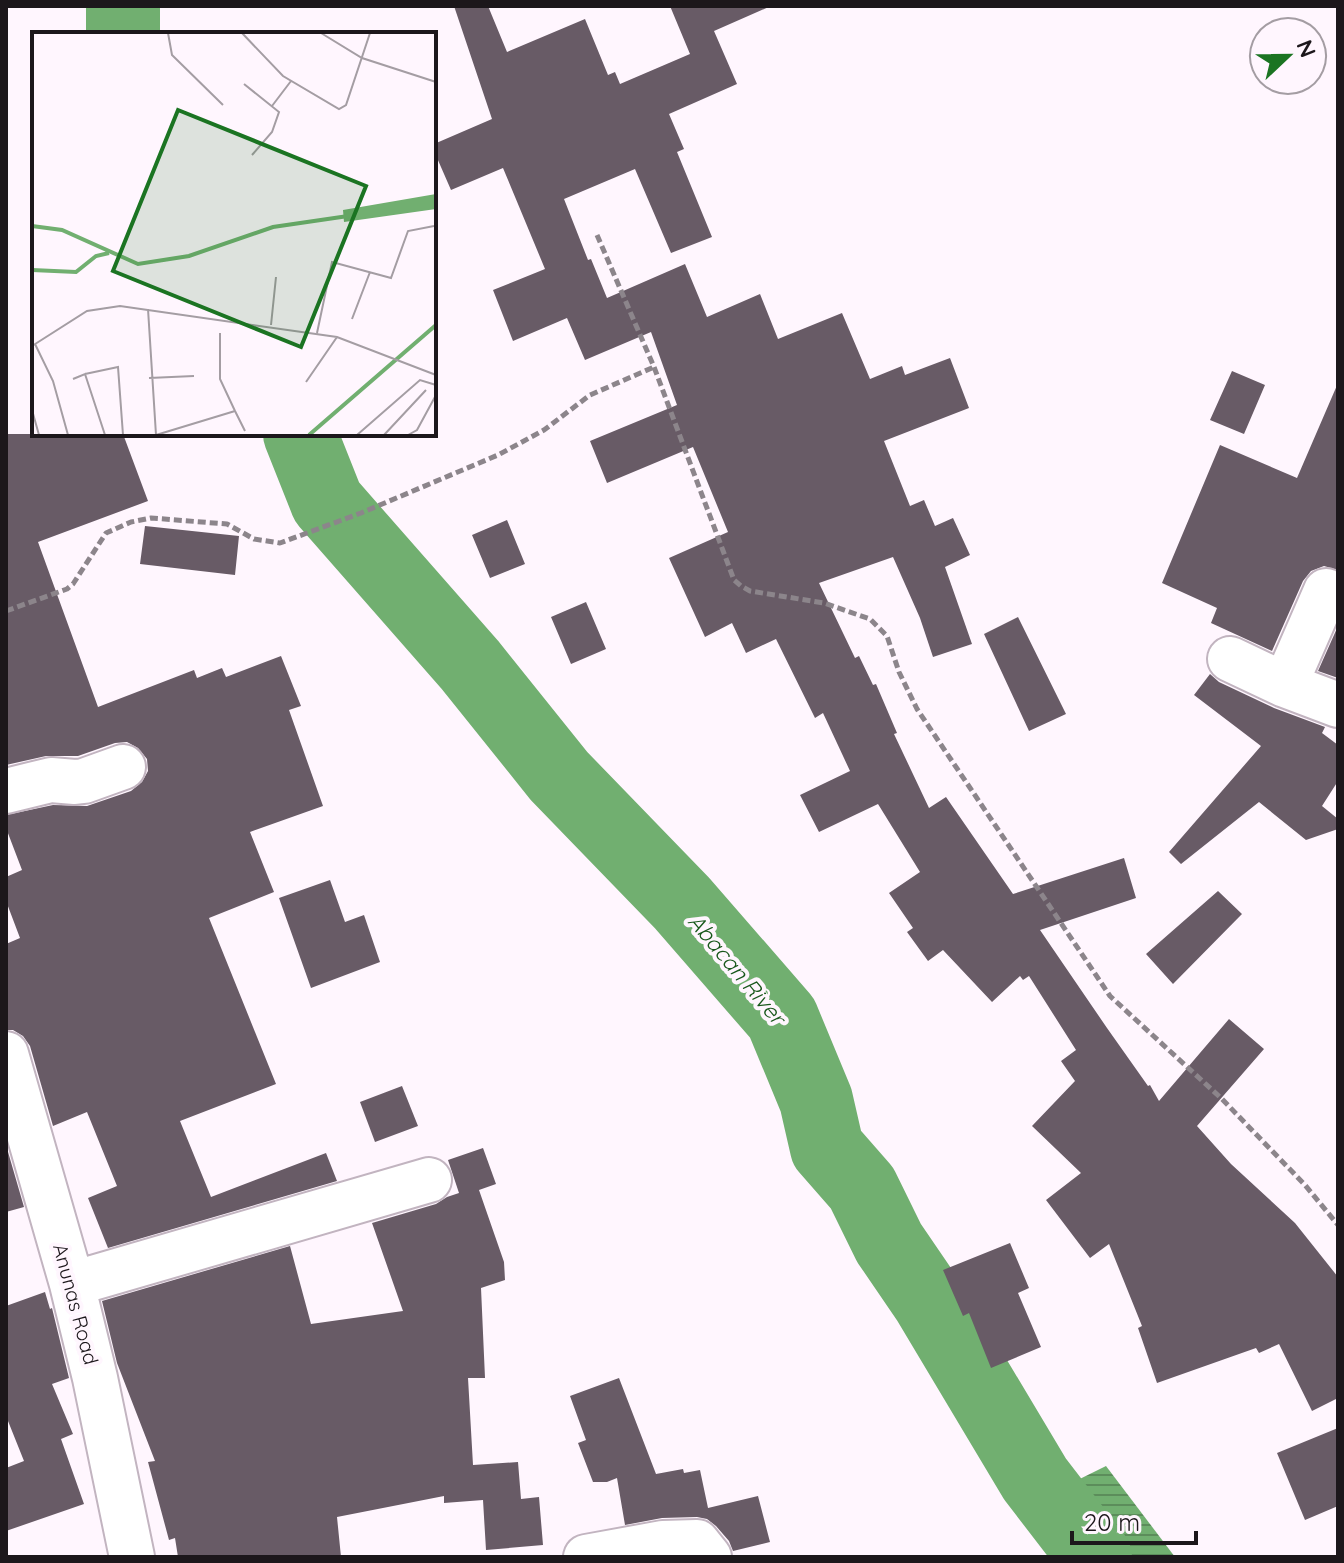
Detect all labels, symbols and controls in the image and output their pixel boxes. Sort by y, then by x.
north arrow [1248,16,1328,96]
inset map [32,32,436,436]
text: N [1291,36,1323,61]
water label: Abacan River [682,908,793,1032]
street label: Anunas Road [48,1241,104,1367]
scale bar [1072,1495,1196,1545]
text: 20 m [1084,1507,1140,1537]

